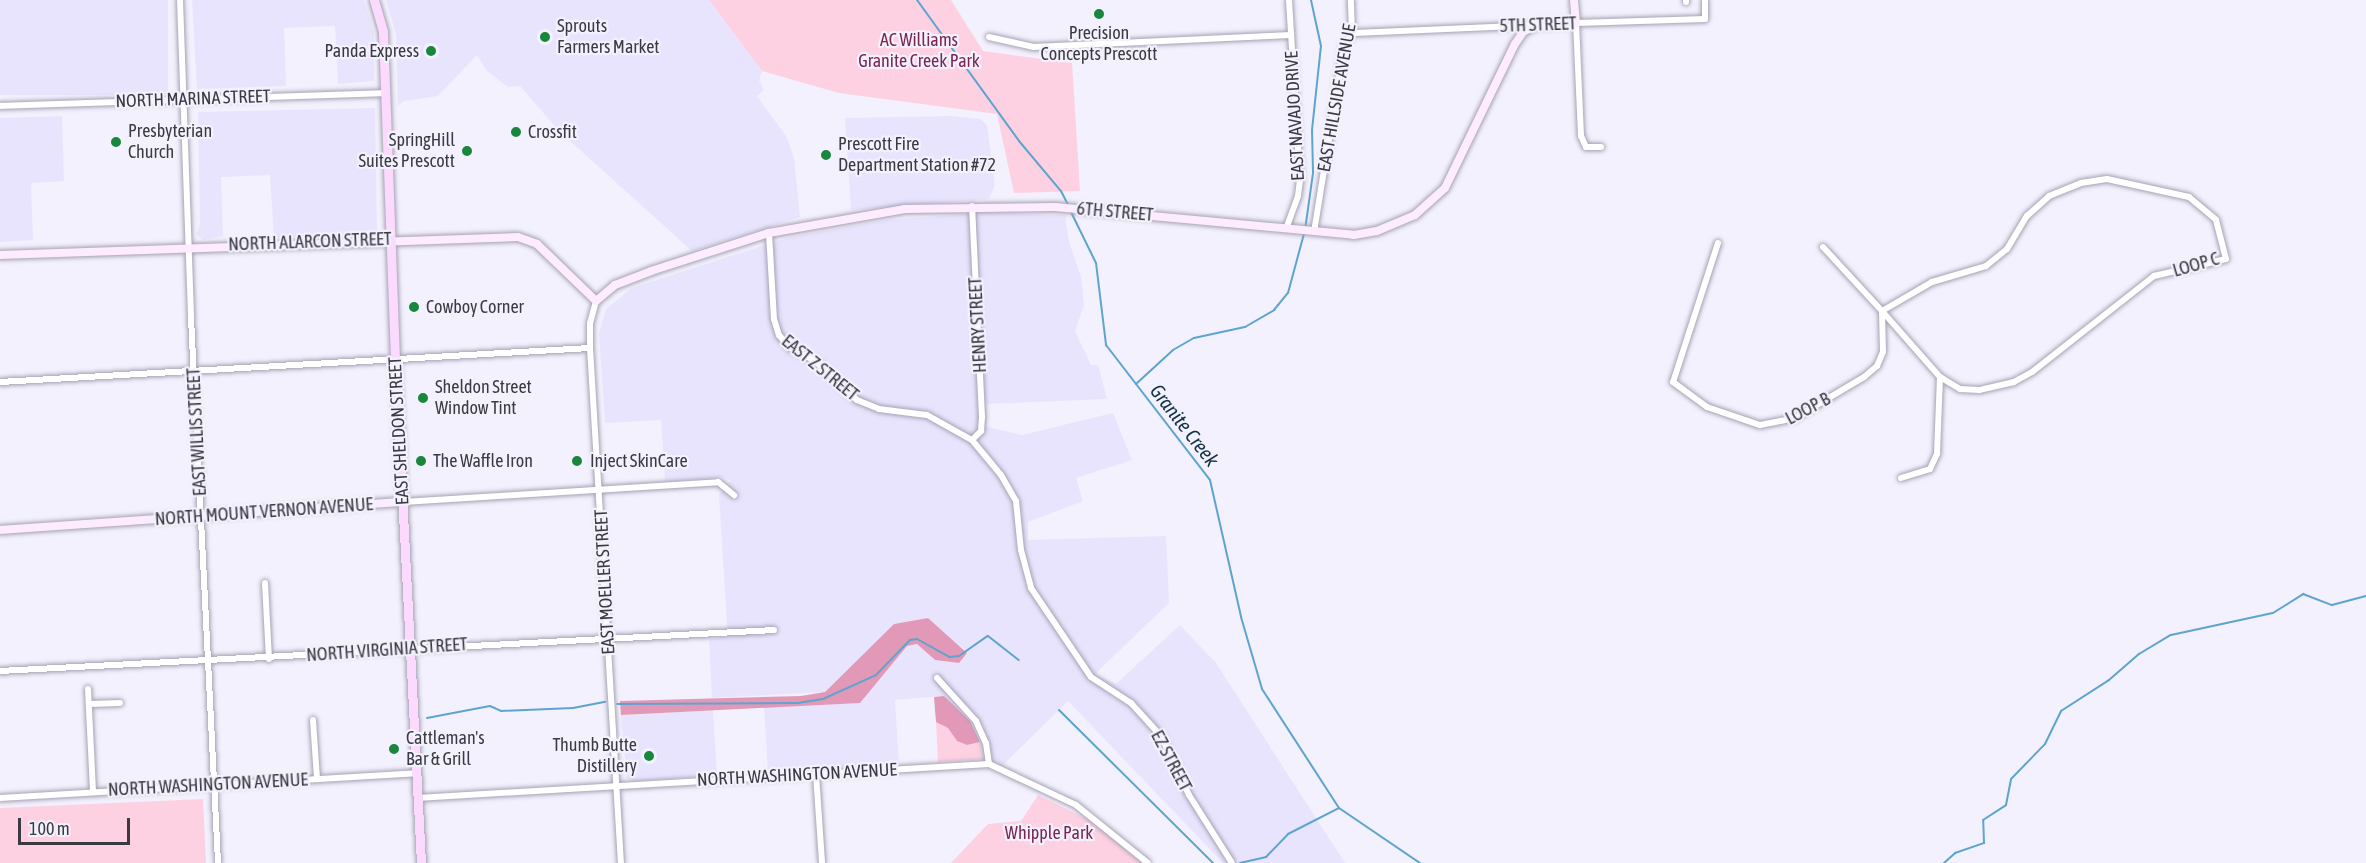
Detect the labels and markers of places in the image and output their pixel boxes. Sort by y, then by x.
marker: Precision Concepts Prescott [1092,7,1106,21]
place label: Sprouts Farmers Market [557,16,659,58]
place label: Precision Concepts Prescott [1041,23,1157,66]
marker: Sprouts Farmers Market [538,30,552,44]
place label: Panda Express [324,40,419,62]
marker: Panda Express [424,44,438,58]
place label: Presbyterian Church [128,121,212,164]
place label: Crossfit [528,121,577,143]
marker: Crossfit [509,125,523,139]
place label: SpringHill Suites Prescott [358,130,455,172]
place label: Prescott Fire Department Station #72 [838,134,996,176]
marker: Presbyterian Church [109,135,123,149]
marker: SpringHill Suites Prescott [460,144,474,158]
marker: Prescott Fire Department Station #72 [819,148,833,162]
place label: Cowboy Corner [426,296,524,318]
marker: Cowboy Corner [407,300,421,314]
place label: Sheldon Street Window Tint [435,377,532,420]
marker: Sheldon Street Window Tint [416,391,430,405]
place label: The Waffle Iron [433,450,533,472]
place label: Inject SkinCare [590,450,688,472]
marker: Inject SkinCare [568,452,586,470]
marker: The Waffle Iron [414,454,428,468]
place label: Cattleman's Bar & Grill [406,728,485,771]
place label: Thumb Butte Distillery [552,735,637,777]
marker: Cattleman's Bar & Grill [387,742,401,756]
marker: Thumb Butte Distillery [642,749,656,763]

